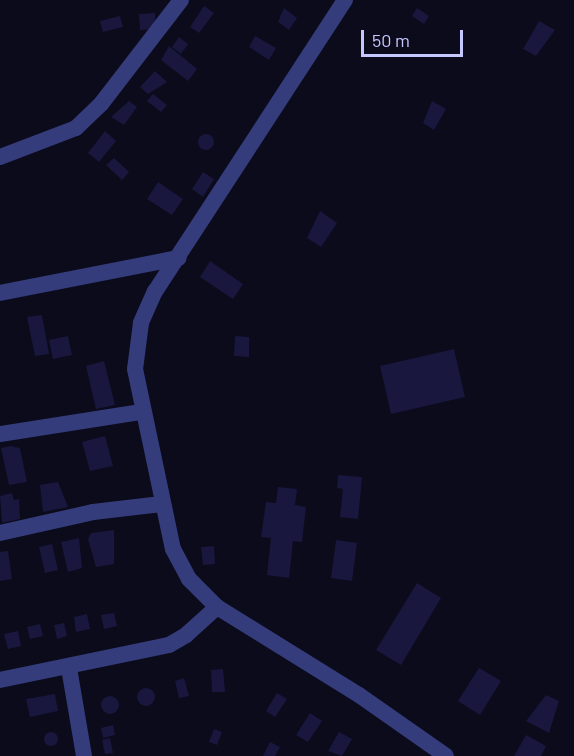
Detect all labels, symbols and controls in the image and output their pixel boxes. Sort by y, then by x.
scale bar [364,18,466,56]
text: 50 m [372,29,410,51]

